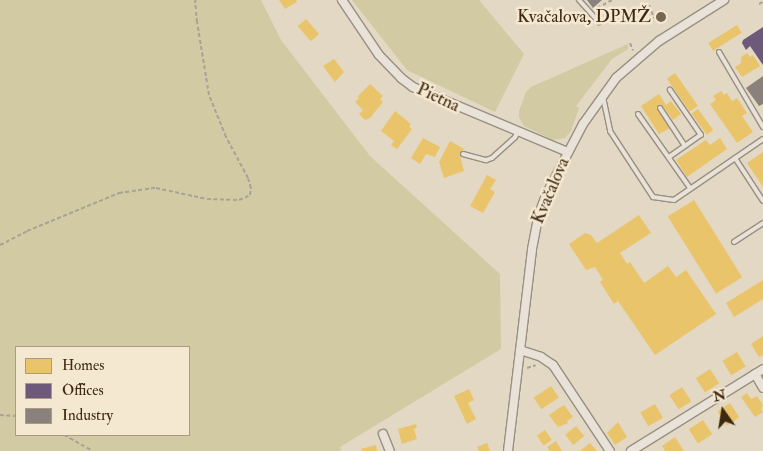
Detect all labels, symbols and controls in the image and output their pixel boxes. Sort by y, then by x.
place label: Kvačalova, DPMŽ [517,6,651,28]
marker: Kvačalova, DPMŽ [655,11,667,23]
street label: Pietna [413,79,463,117]
street label: Kvačalova [527,155,575,227]
legend [15,346,190,436]
text: Homes [62,356,104,375]
text: Offices [62,381,104,400]
north arrow [698,386,748,436]
text: N [711,386,728,406]
text: Industry [62,406,113,425]

